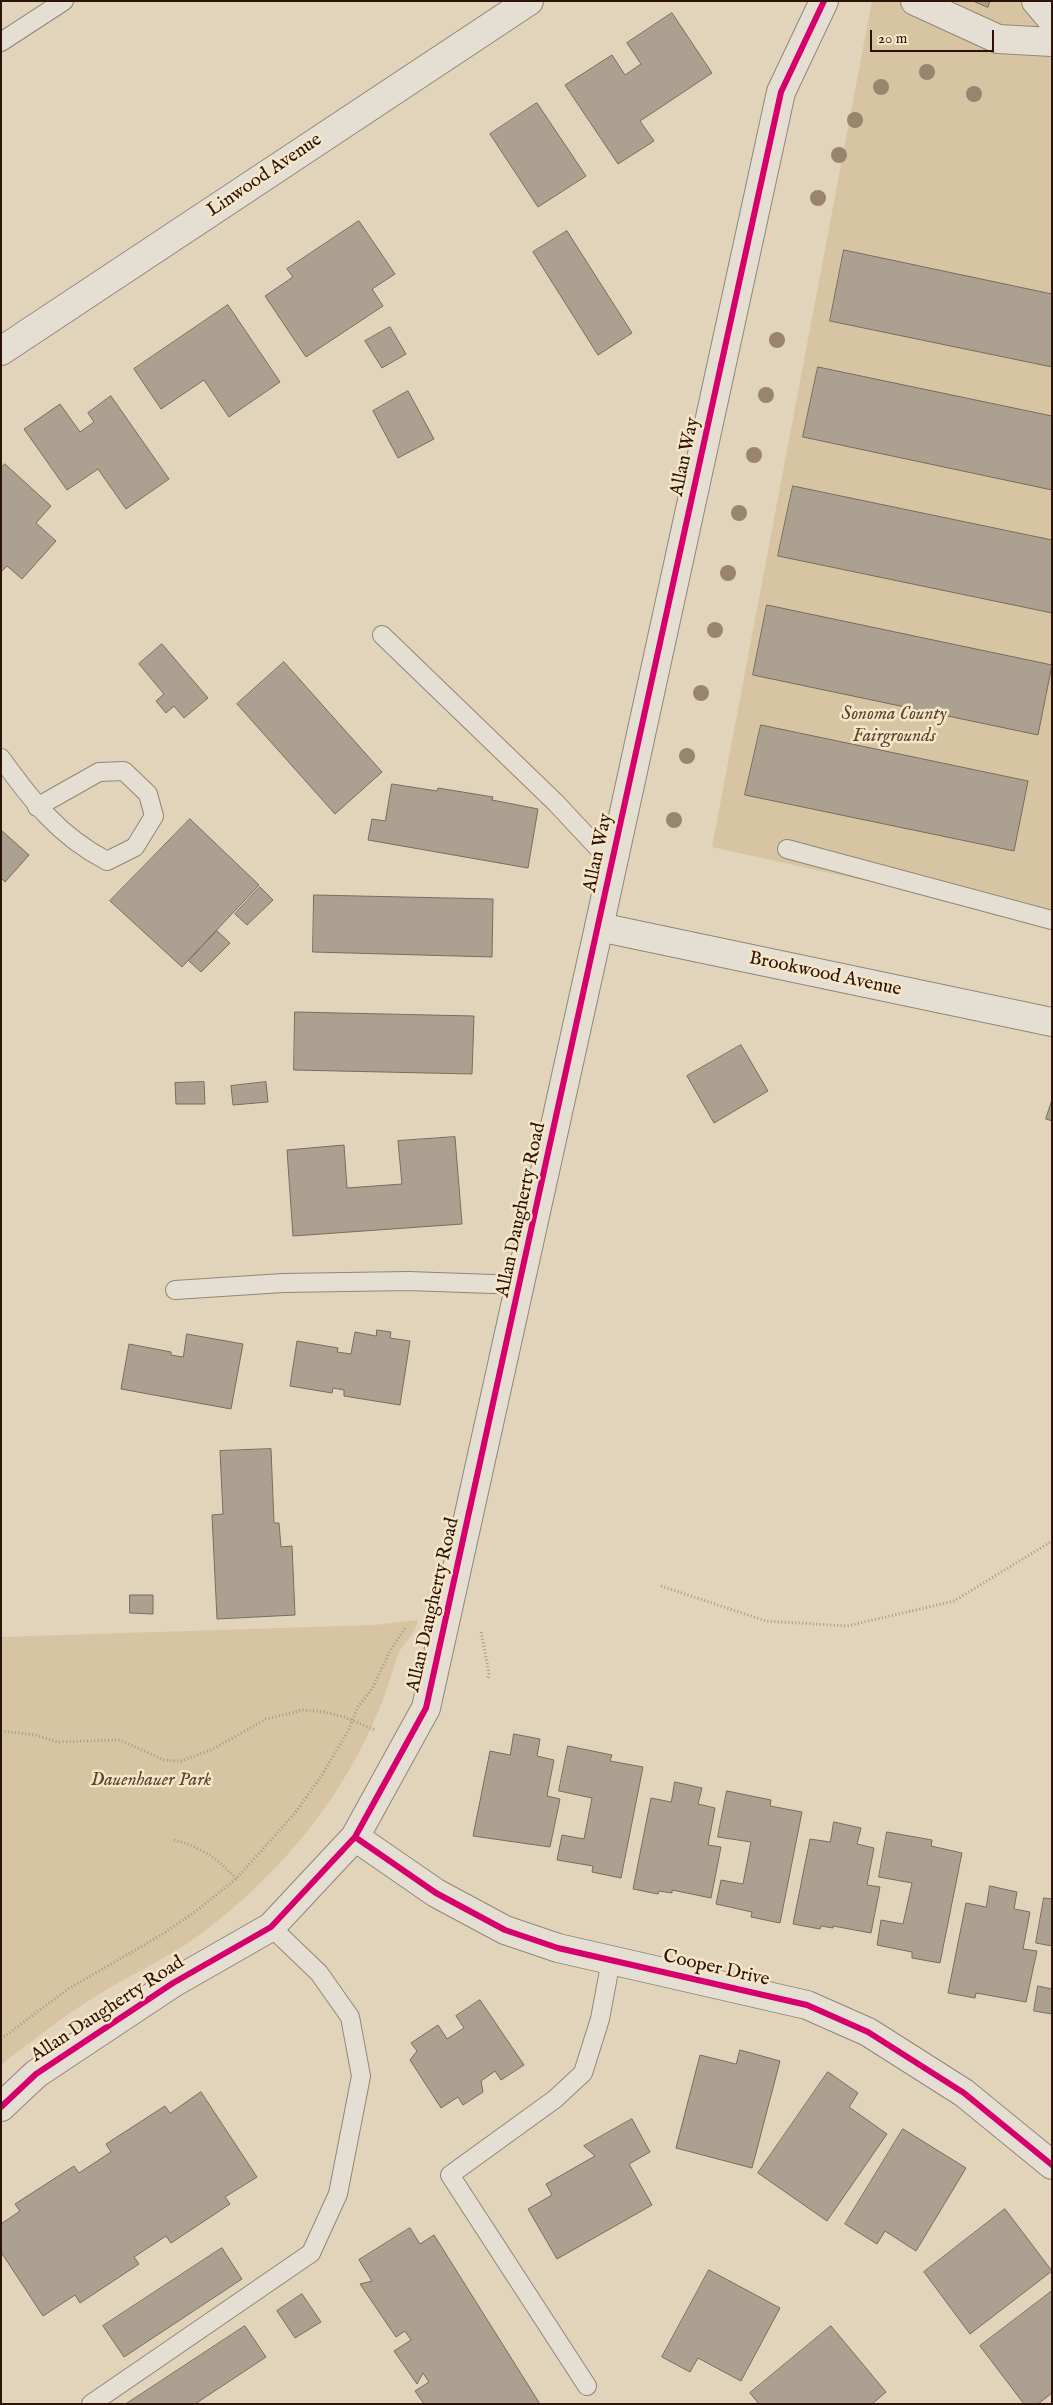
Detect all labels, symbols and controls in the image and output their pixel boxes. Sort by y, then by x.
scale bar [873,20,997,52]
text: 20 m [878,29,907,48]
street label: Linwood Avenue [203,129,327,223]
street label: Allan Way [667,415,705,499]
park label: Sonoma County Fairgrounds [841,704,947,748]
street label: Allan Way [580,811,618,895]
street label: Brookwood Avenue [747,948,903,1002]
street label: Allan Daugherty Road [492,1121,552,1299]
street label: Allan Daugherty Road [403,1516,465,1694]
park label: Dauenhauer Park [91,1770,211,1792]
street label: Cooper Drive [661,1946,771,1992]
street label: Allan Daugherty Road [27,1952,189,2068]

